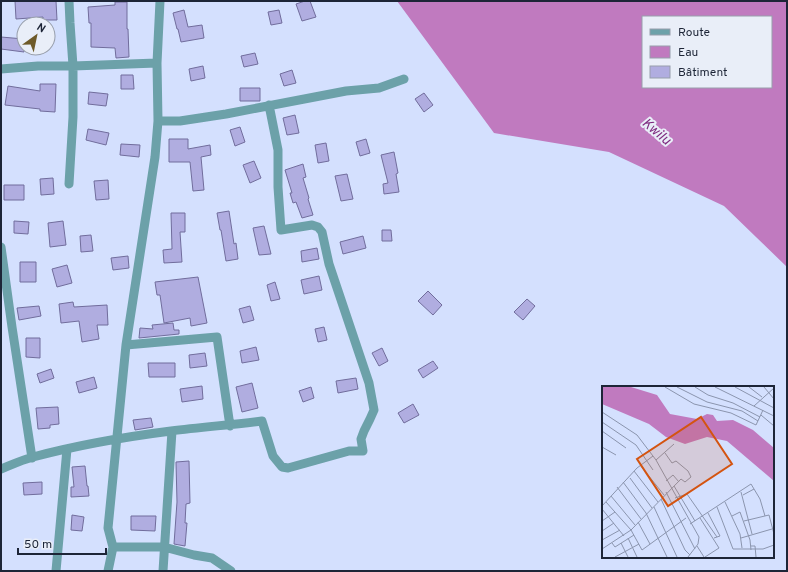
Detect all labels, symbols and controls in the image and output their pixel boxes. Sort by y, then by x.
north arrow [16,16,56,56]
legend [642,16,772,88]
text: N [34,20,48,36]
text: Route [678,25,710,41]
text: Eau [678,45,698,61]
text: Bâtiment [678,65,728,81]
water label: Kwilu [638,115,674,149]
inset map [602,386,774,558]
scale bar [18,530,106,556]
text: 50 m [24,537,52,553]

